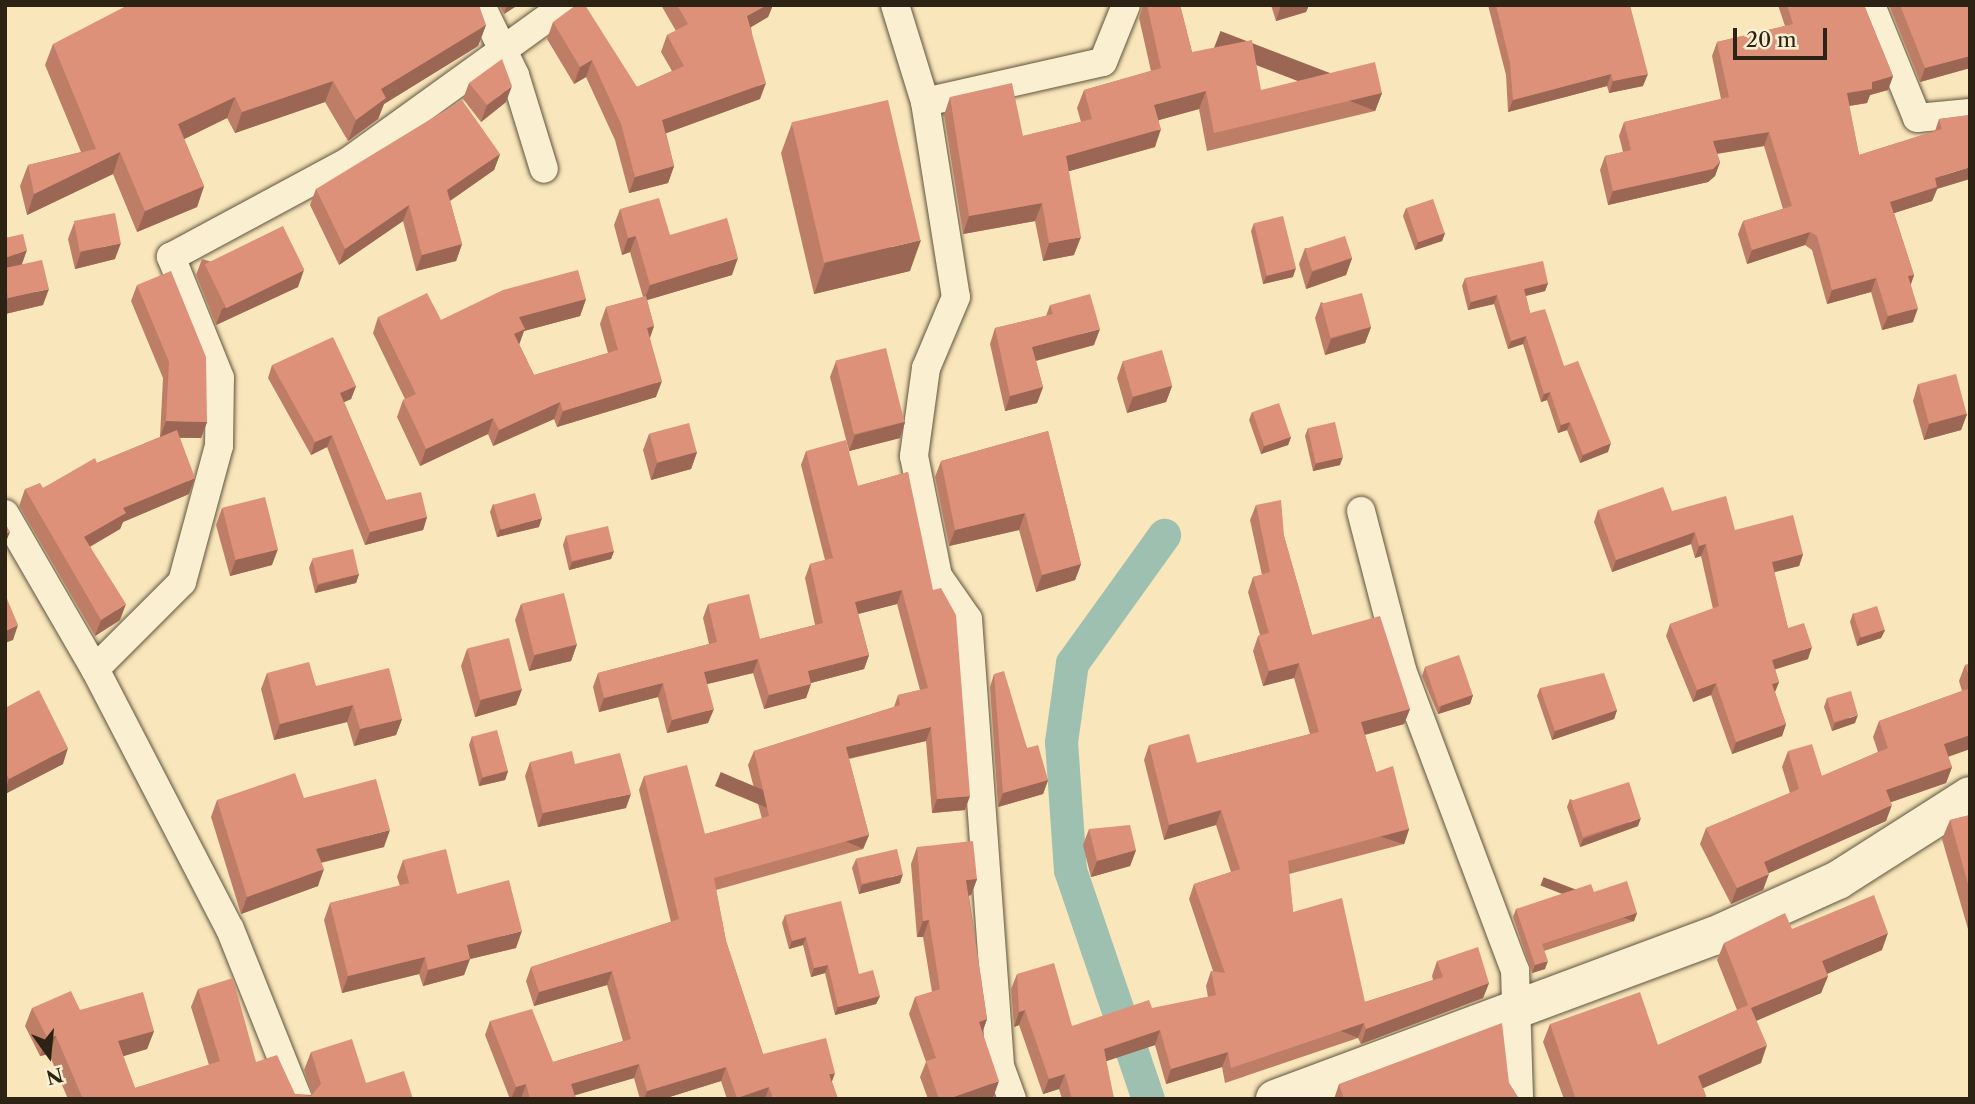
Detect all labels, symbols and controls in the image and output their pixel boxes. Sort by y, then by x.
scale bar [1737,14,1832,58]
text: 20 m [1746,27,1797,52]
north arrow [14,1020,84,1090]
text: N [44,1063,66,1089]

